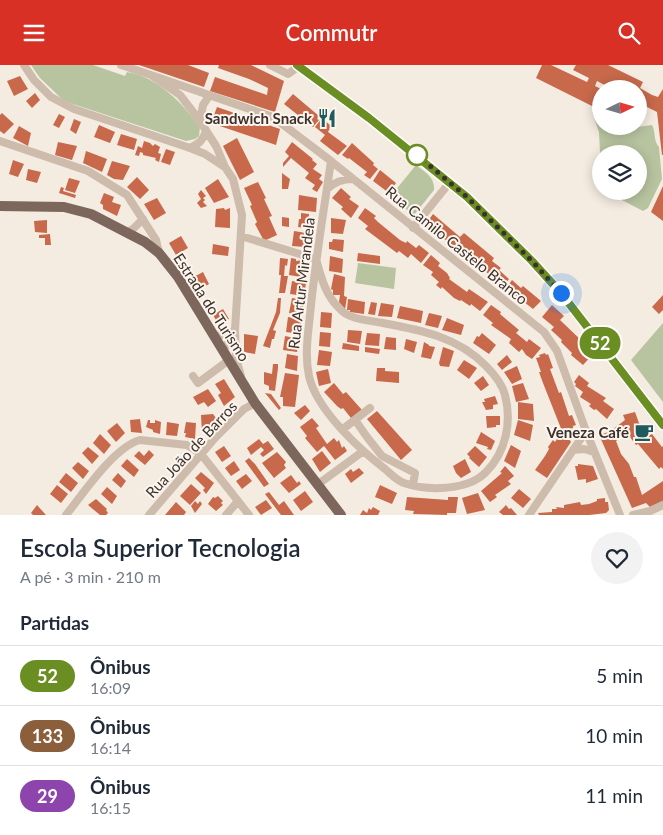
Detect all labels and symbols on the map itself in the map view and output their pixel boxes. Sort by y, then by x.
north arrow [592,80,648,135]
restaurant icon: Sandwich Snack [316,107,338,129]
place label: Sandwich Snack [205,109,313,127]
unlabelled marker [406,144,428,166]
street label: Rua Camilo Castelo Branco [382,182,532,308]
street label: Rua Artur Mirandela [284,216,318,350]
street label: Estrada do Turismo [170,250,254,364]
your location [549,281,574,306]
line badge: 52 [578,327,622,359]
street label: Rua João de Barros [142,397,240,501]
cafe icon: Veneza Café [633,421,655,443]
place label: Veneza Café [546,423,629,441]

